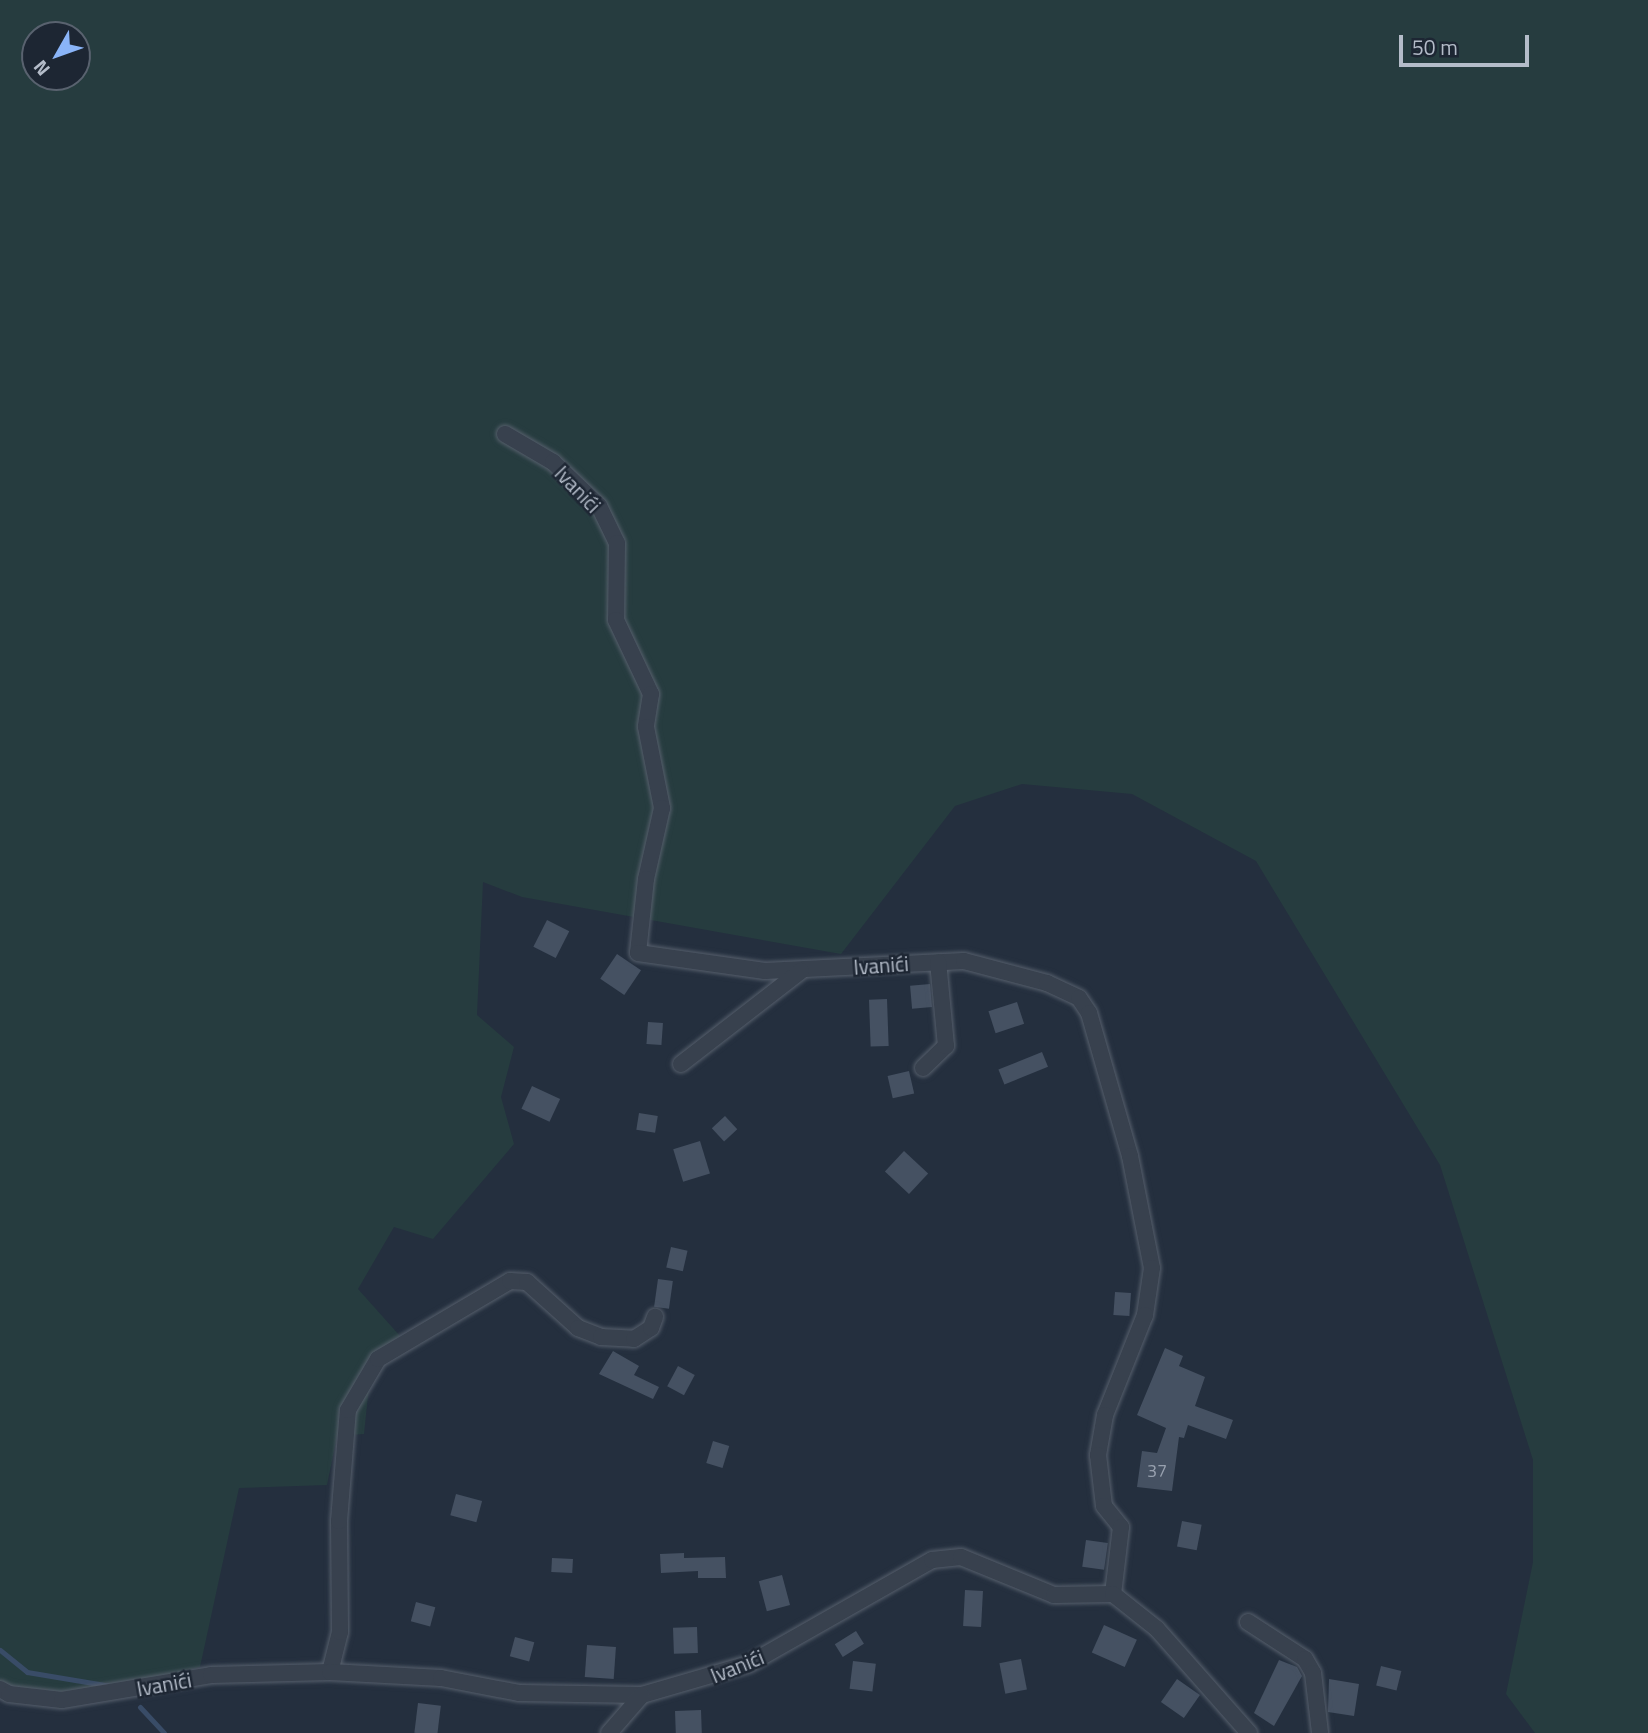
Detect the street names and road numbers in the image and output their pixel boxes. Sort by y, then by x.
street label: Ivanići [550,460,606,518]
street label: Ivanići [853,951,909,979]
street label: Ivanići [707,1644,767,1688]
street label: Ivanići [135,1667,193,1701]

